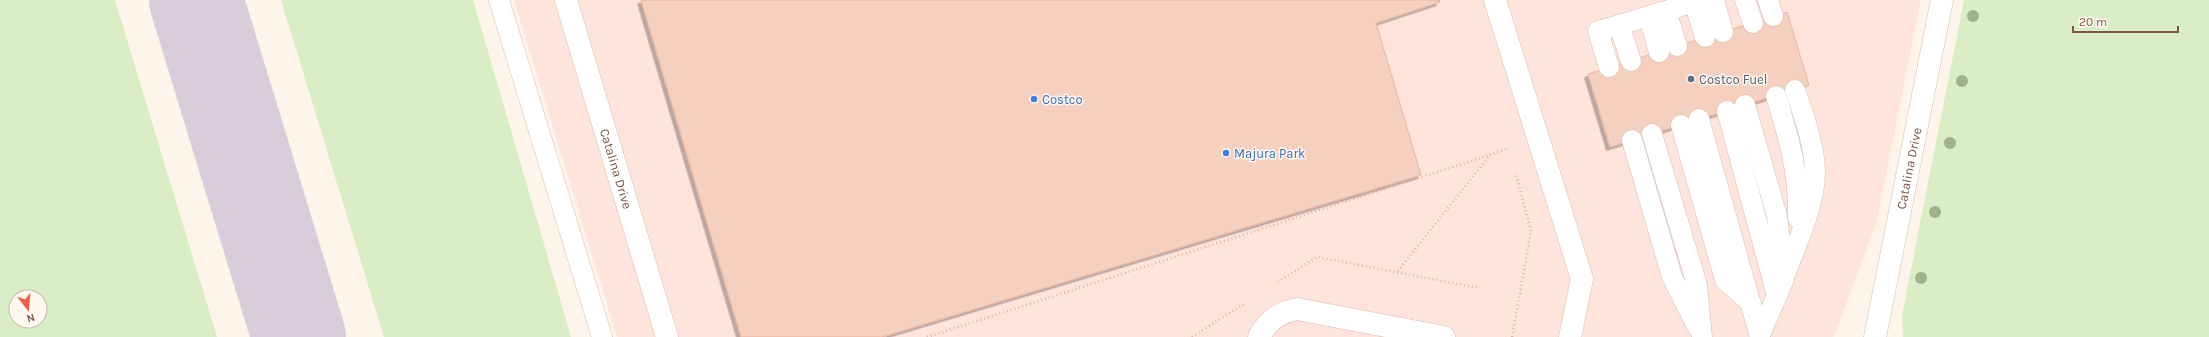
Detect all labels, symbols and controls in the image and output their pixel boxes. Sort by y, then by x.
scale bar [2073,8,2178,34]
text: 20 m [2079,15,2107,29]
place label: Costco Fuel [1699,72,1767,87]
marker: Costco Fuel [1686,74,1696,84]
place label: Costco [1042,92,1083,107]
marker: Costco [1029,94,1039,104]
street label: Catalina Drive [1894,126,1925,211]
street label: Catalina Drive [597,127,635,211]
place label: Majura Park [1234,146,1305,161]
marker: Majura Park [1221,148,1231,158]
north arrow [8,289,48,329]
text: N [25,311,36,325]

